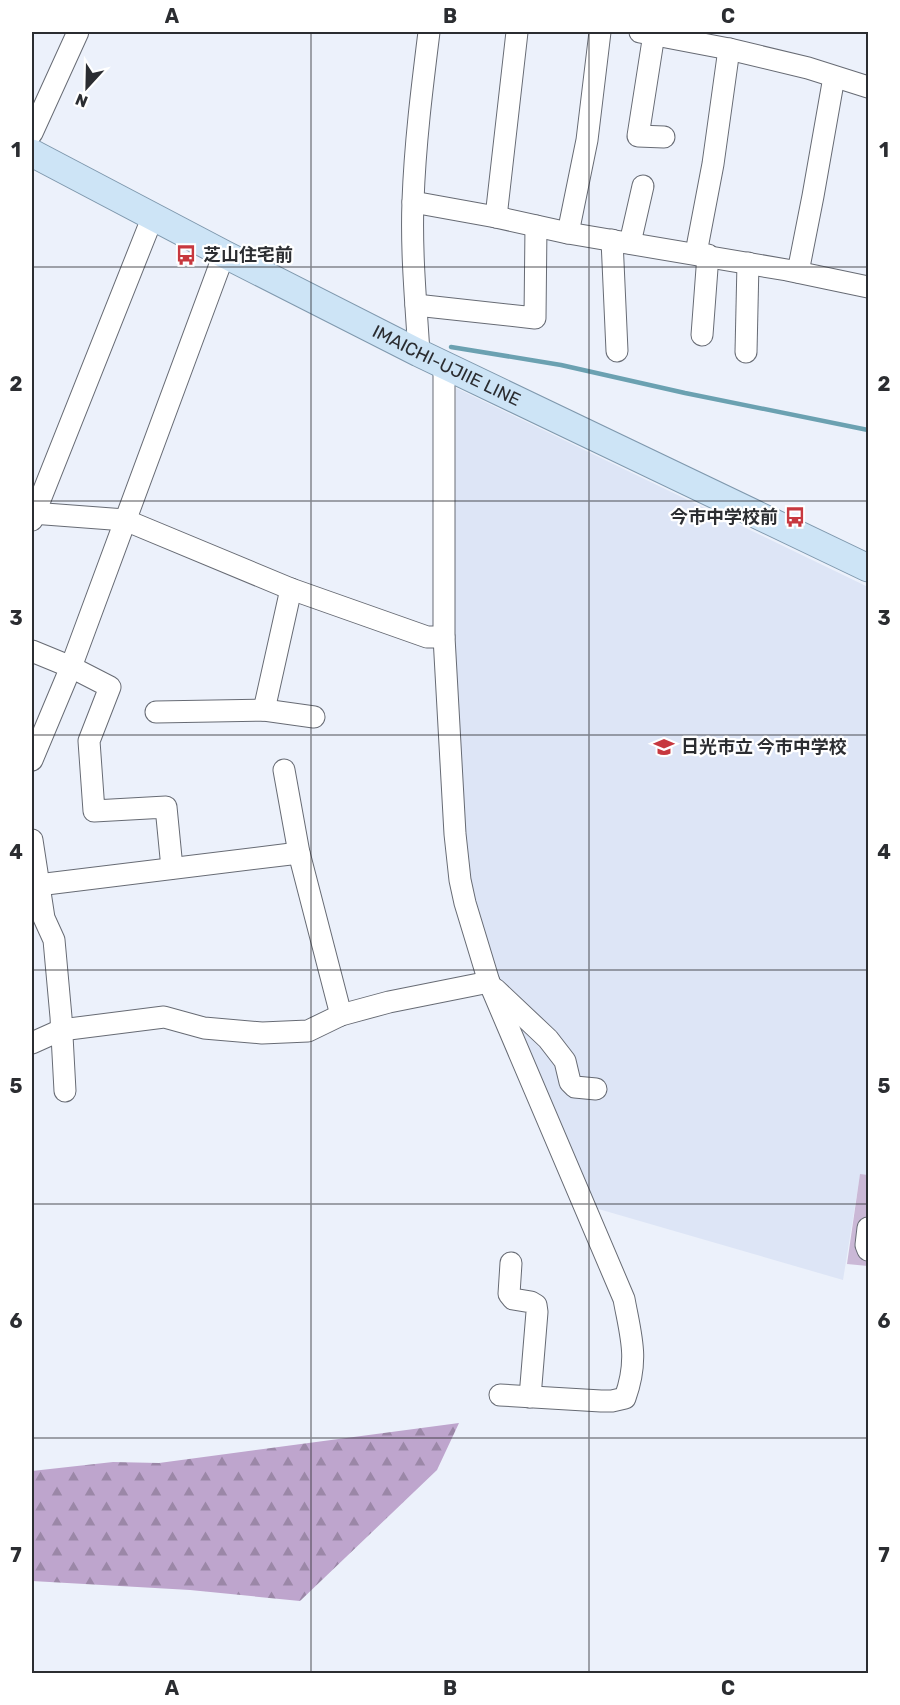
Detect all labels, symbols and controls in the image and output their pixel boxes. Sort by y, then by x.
text: A [165,4,180,28]
text: B [443,4,457,28]
text: C [721,4,735,28]
north arrow [57,57,117,117]
text: N [73,89,90,111]
text: 1 [11,138,21,162]
text: 1 [879,138,889,162]
bus stop icon: 芝山住宅前 [174,243,198,267]
place label: 芝山住宅前 [203,244,293,266]
street label: IMAICHI-UJIIE LINE [369,320,524,411]
text: 2 [10,372,23,396]
text: 2 [878,372,891,396]
bus stop icon: 今市中学校前 [783,505,807,529]
place label: 今市中学校前 [670,506,778,528]
text: 3 [9,606,23,630]
text: 3 [877,606,891,630]
school or university icon: 日光市立 今市中学校 [652,735,676,759]
place label: 日光市立 今市中学校 [681,736,847,758]
text: 4 [9,840,23,864]
text: 4 [877,840,891,864]
text: 5 [10,1074,23,1098]
text: 5 [878,1074,891,1098]
text: 6 [9,1309,23,1333]
text: 6 [877,1309,891,1333]
text: 7 [10,1543,22,1567]
text: 7 [878,1543,890,1567]
text: A [165,1676,180,1700]
text: B [443,1676,457,1700]
text: C [721,1676,735,1700]

